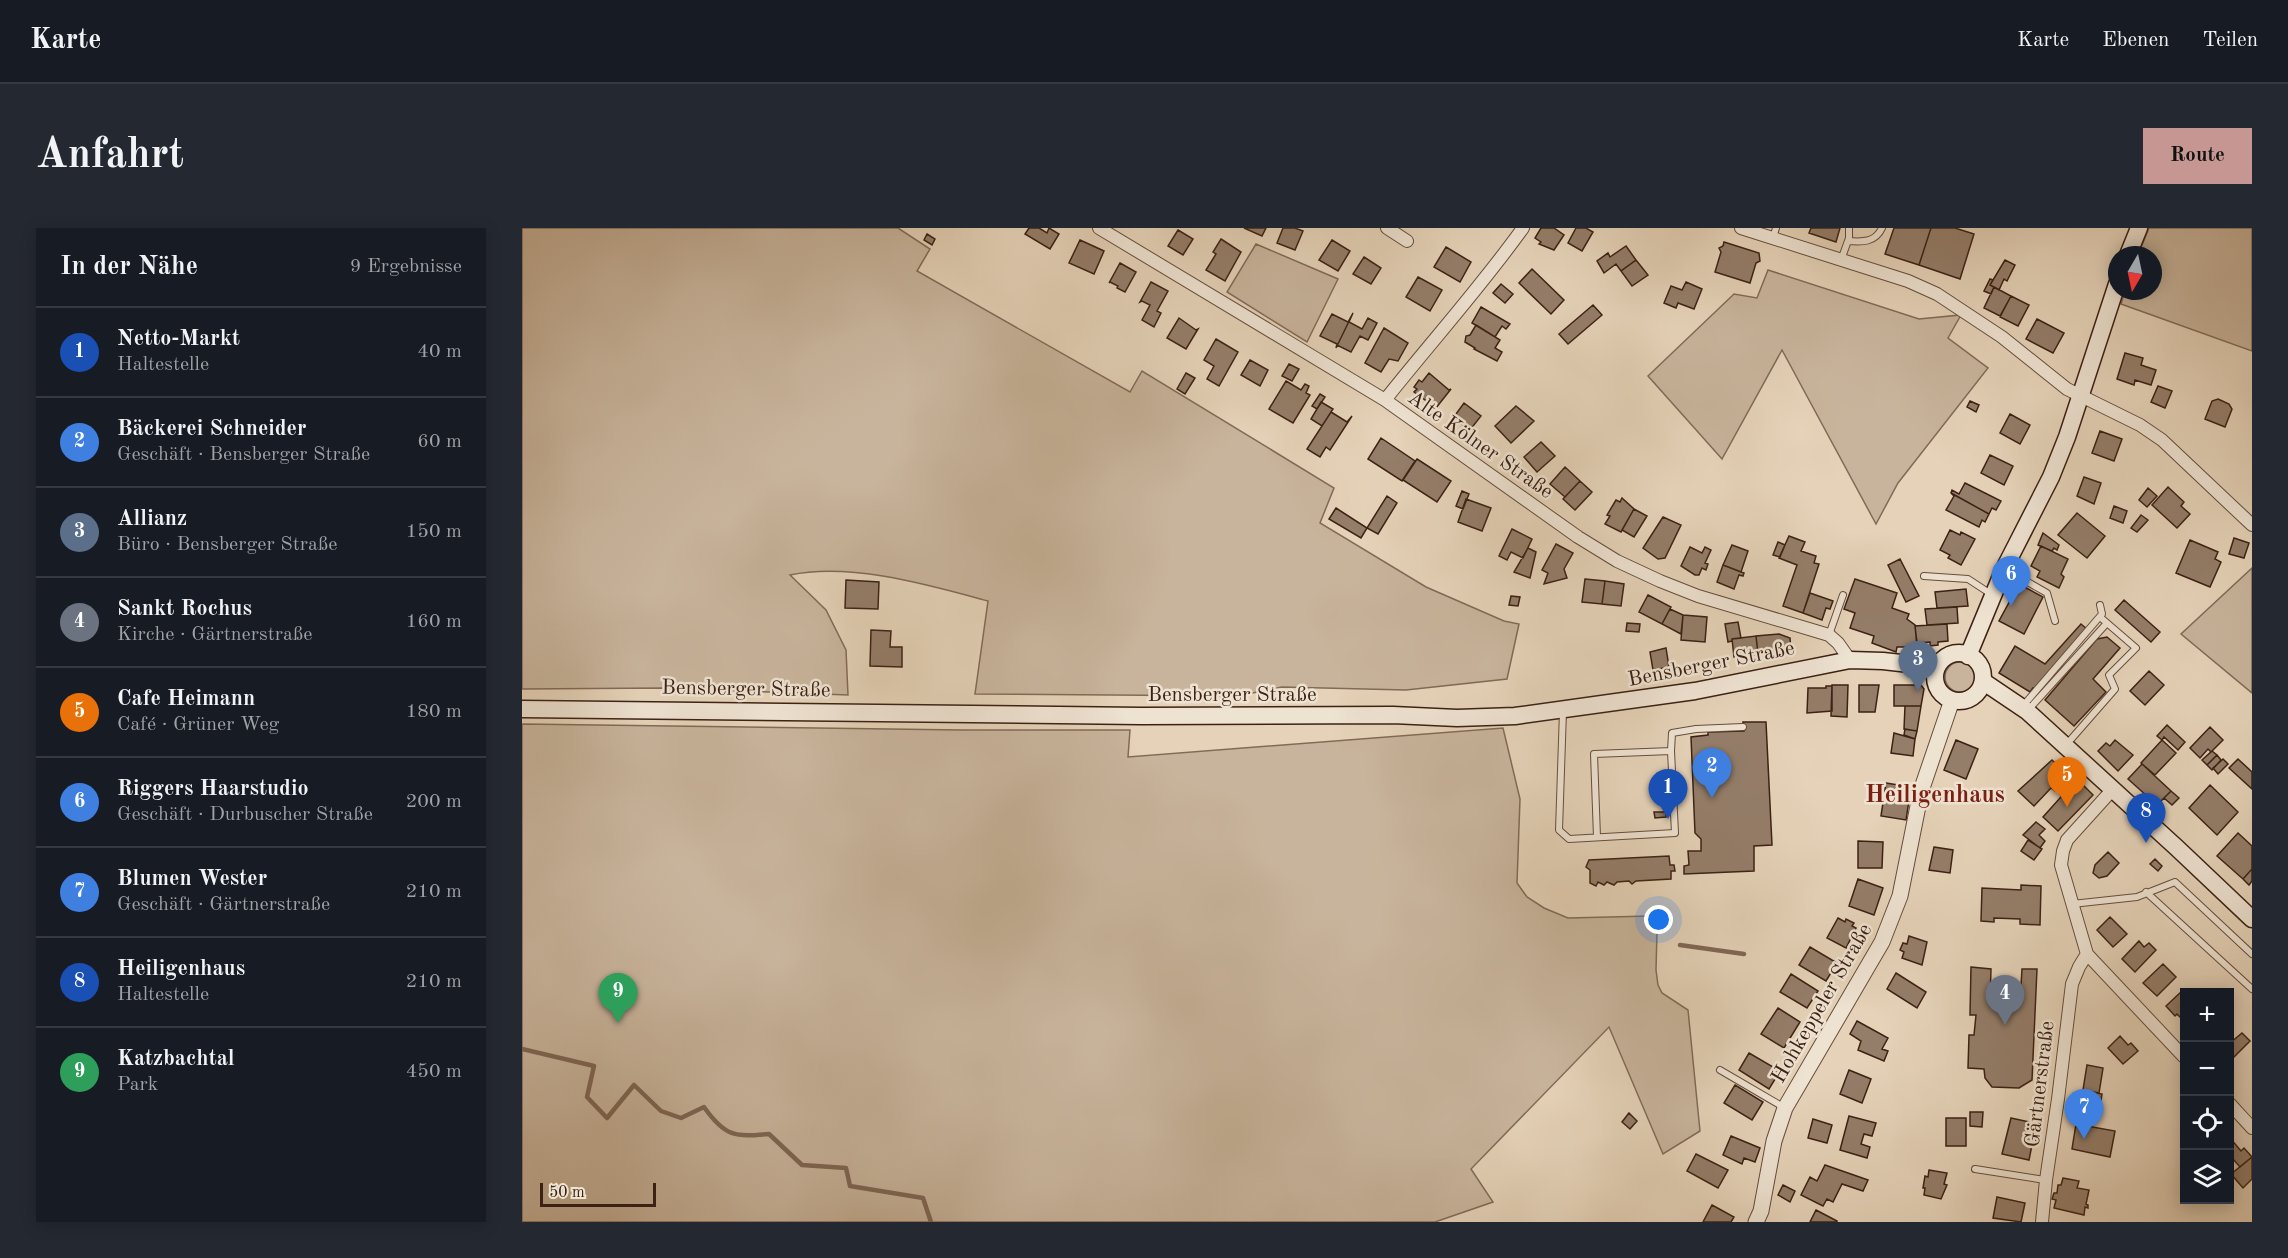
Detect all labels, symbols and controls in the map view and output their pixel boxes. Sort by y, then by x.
text: Karte [30,27,101,55]
text: Karte [2017,30,2069,51]
text: Ebenen [2102,30,2169,51]
text: Teilen [2202,30,2258,51]
button: Route [2143,128,2252,184]
text: Anfahrt [36,135,184,177]
north arrow [2108,246,2162,300]
text: In der Nähe [60,254,198,280]
text: 9 Ergebnisse [350,257,462,277]
text: Netto-Markt [117,328,240,350]
text: 1 [74,342,85,362]
text: 40 m [417,342,462,362]
text: Haltestelle [117,355,209,375]
street label: Alte Kölner Straße [1404,387,1557,503]
text: Bäckerei Schneider [117,418,307,440]
text: 2 [74,432,85,452]
text: 60 m [417,432,462,452]
text: Geschäft · Bensberger Straße [117,445,370,465]
text: Allianz [117,508,187,530]
text: 3 [74,522,85,542]
text: 150 m [406,522,462,542]
text: Büro · Bensberger Straße [117,535,338,555]
pin: 6 [1992,556,2030,606]
text: Sankt Rochus [117,598,252,620]
text: 4 [74,612,85,632]
text: 160 m [406,612,462,632]
text: Kirche · Gärtnerstraße [117,625,312,645]
street label: Bensberger Straße [1626,638,1796,691]
pin: 3 [1898,642,1938,691]
street label: Bensberger Straße [661,678,831,701]
street label: Bensberger Straße [1147,685,1317,706]
text: Cafe Heimann [117,688,255,710]
text: 5 [74,702,85,722]
text: 180 m [406,702,462,722]
text: Café · Grüner Weg [117,715,279,735]
pin: 2 [1692,748,1732,798]
pin: 5 [2048,758,2086,807]
pin: 1 [1648,770,1688,819]
text: Riggers Haarstudio [117,778,309,800]
district label: Heiligenhaus [1865,784,2005,808]
text: 6 [74,792,85,812]
text: 200 m [406,792,462,812]
pin: 8 [2126,794,2166,843]
text: Geschäft · Durbuscher Straße [117,805,373,825]
text: Blumen Wester [117,868,267,890]
text: 7 [74,882,85,902]
text: 210 m [406,882,462,902]
text: Geschäft · Gärtnerstraße [117,895,330,915]
your location [1644,905,1673,934]
street label: Hohkeppeler Straße [1768,920,1876,1087]
text: Heiligenhaus [117,958,245,980]
text: 8 [74,972,85,992]
text: 210 m [406,972,462,992]
pin: 9 [598,974,638,1023]
pin: 4 [1986,976,2024,1025]
text: Haltestelle [117,985,209,1005]
map controls [2180,988,2234,1204]
button: + [2180,988,2234,1042]
street label: Gärtnerstraße [2022,1020,2059,1149]
button: − [2180,1042,2234,1096]
text: Katzbachtal [117,1048,235,1070]
text: 9 [74,1062,85,1082]
text: 450 m [406,1062,462,1082]
text: Park [117,1075,158,1095]
pin: 7 [2064,1090,2104,1139]
button: locate [2180,1096,2234,1150]
button: layers [2180,1150,2234,1204]
scale bar [540,1180,656,1208]
text: 50 m [549,1185,585,1201]

